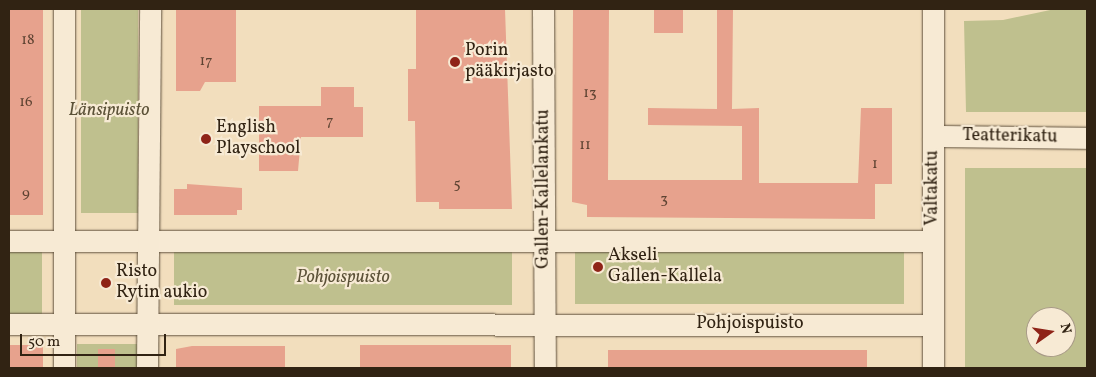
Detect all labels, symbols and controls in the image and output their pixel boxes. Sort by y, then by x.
house number: 18 [21,32,35,50]
place label: Porin pääkirjasto [465,41,553,84]
house number: 17 [199,53,213,71]
marker: Porin pääkirjasto [449,56,461,68]
house number: 13 [583,85,597,103]
house number: 16 [19,94,33,112]
park label: Länsipuisto [69,100,149,122]
street label: Gallen-Kallelankatu [533,109,555,269]
house number: 7 [326,113,334,131]
place label: English Playschool [216,118,300,160]
street label: Teatterikatu [962,125,1058,149]
marker: English Playschool [200,133,212,145]
house number: 11 [579,137,591,155]
street label: Valtakatu [922,150,944,226]
house number: 1 [872,156,878,174]
house number: 5 [453,176,461,194]
house number: 9 [22,185,30,203]
house number: 3 [660,191,668,209]
place label: Akseli Gallen-Kallela [608,246,722,288]
marker: Akseli Gallen-Kallela [592,261,604,273]
place label: Risto Rytin aukio [116,262,207,304]
park label: Pohjoispuisto [296,267,390,289]
marker: Risto Rytin aukio [100,277,112,289]
north arrow [1026,307,1076,357]
street label: Pohjoispuisto [696,313,804,335]
text: N [1055,322,1076,336]
scale bar [22,324,169,356]
text: 50 m [28,332,60,353]

